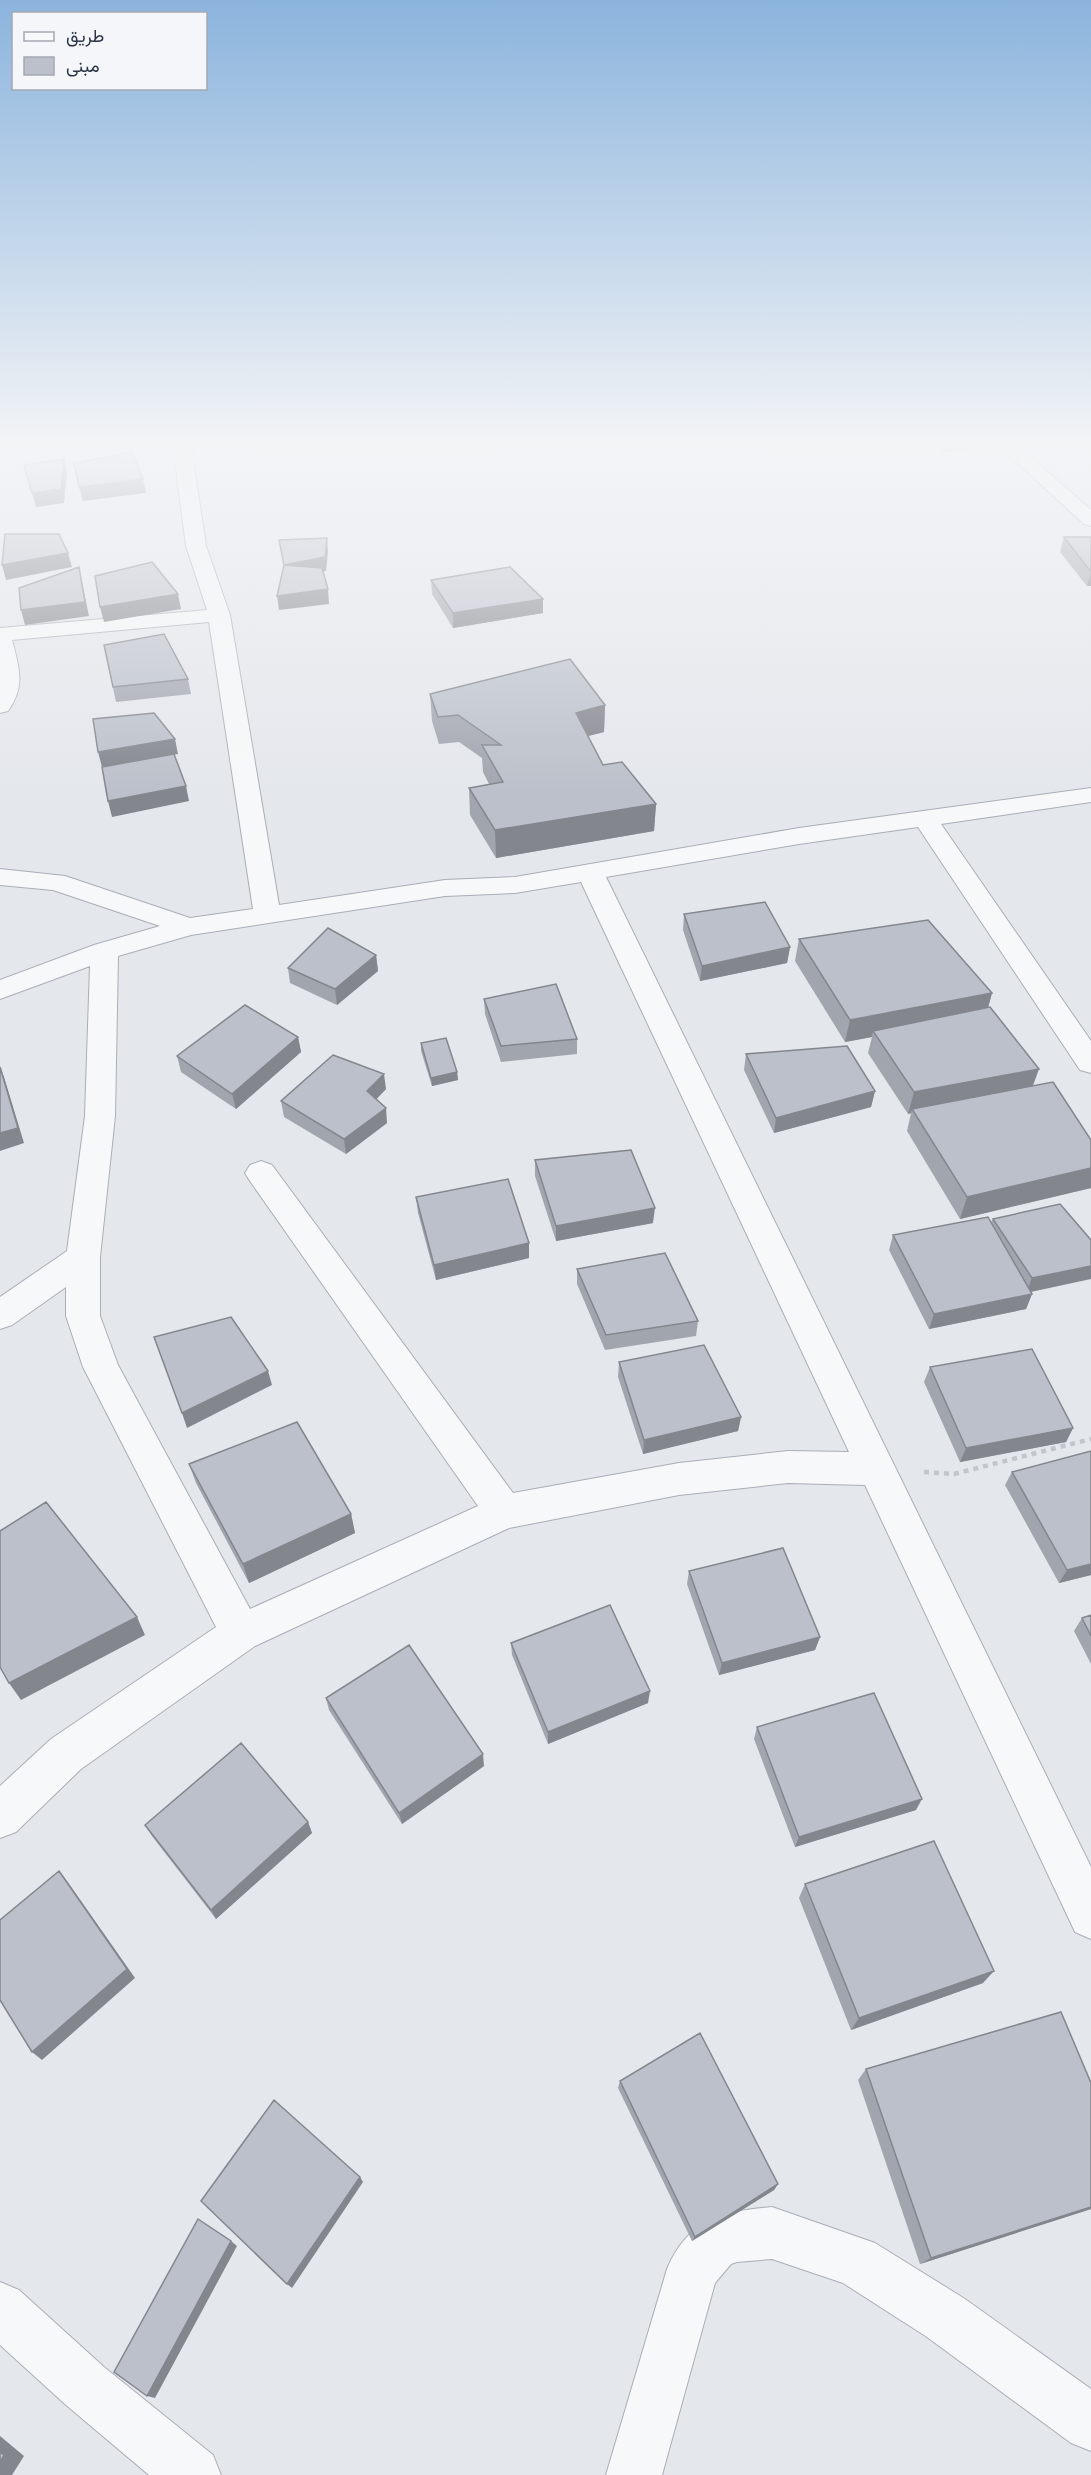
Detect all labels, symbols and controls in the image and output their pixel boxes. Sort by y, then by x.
legend [12,12,207,90]
text: طريق [66,24,104,47]
text: مبنى [66,54,100,77]

